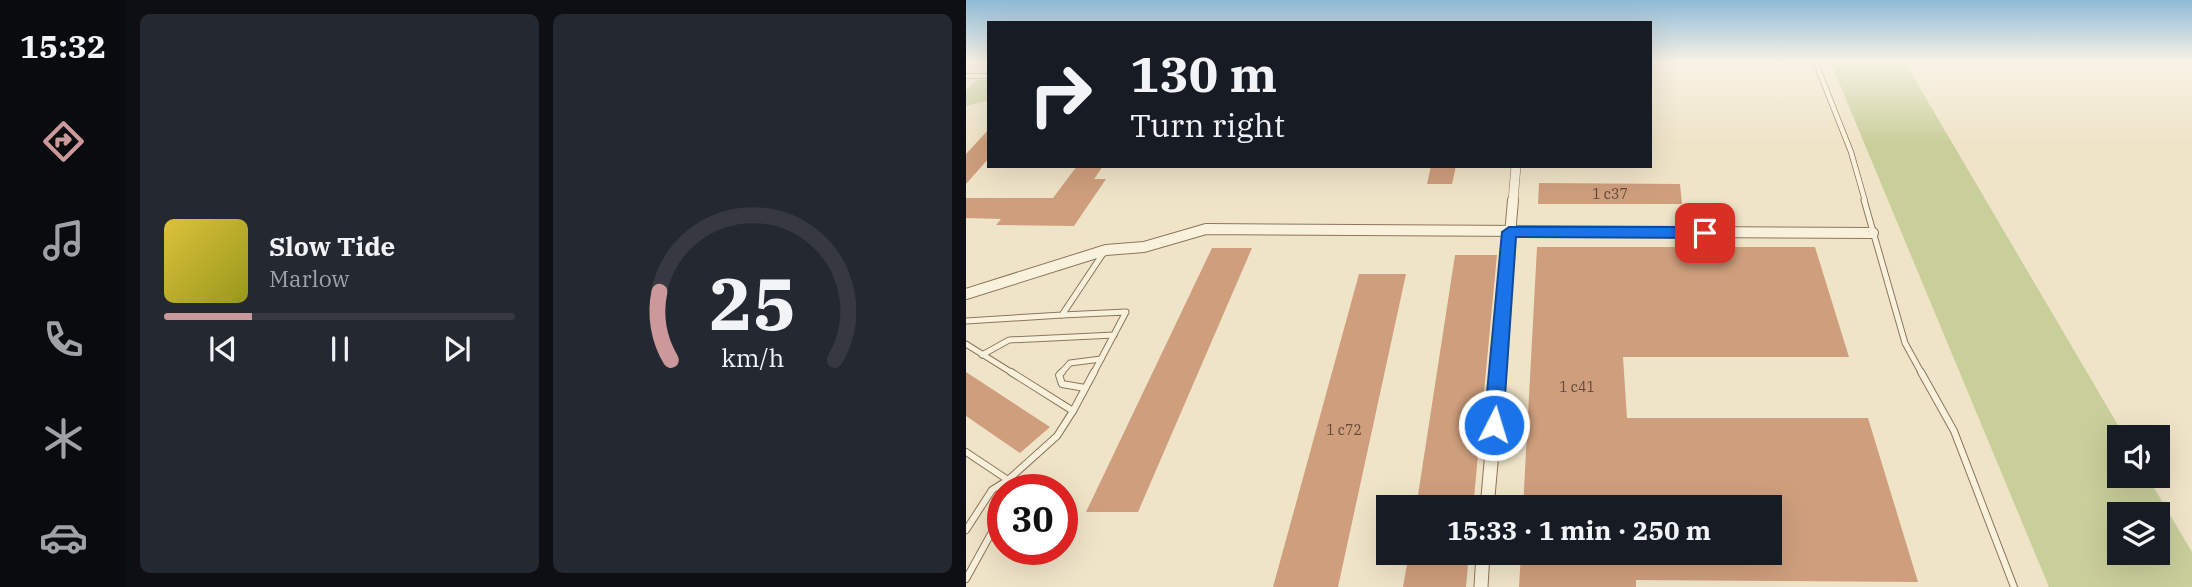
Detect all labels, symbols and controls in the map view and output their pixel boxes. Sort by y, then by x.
text: 15:32 [20,25,106,67]
text: 130 m [1130,42,1277,105]
icon: right [1015,49,1106,140]
text: Turn right [1130,104,1285,146]
icon: directions [39,117,88,166]
house number: 1 с37 [1592,185,1628,203]
pin [1675,203,1735,263]
icon: arrive [1686,214,1724,252]
icon: music [39,216,88,265]
text: Slow Tide [269,229,395,263]
text: 25 [709,255,796,350]
text: Marlow [269,263,349,293]
icon: phone [39,315,88,364]
icon: previous [204,330,242,368]
icon: pause [321,330,359,368]
icon: next [438,330,476,368]
text: km/h [721,340,784,373]
house number: 1 с41 [1559,378,1595,396]
position arrow [1457,388,1531,462]
icon: climate [39,414,88,463]
house number: 1 с72 [1326,421,1362,439]
map controls [2107,425,2170,565]
button: sound [2107,425,2170,488]
speed limit sign: 30 [987,474,1078,565]
button: layers [2107,502,2170,565]
icon: car [39,513,88,562]
text: 15:33 · 1 min · 250 m [1447,513,1711,547]

